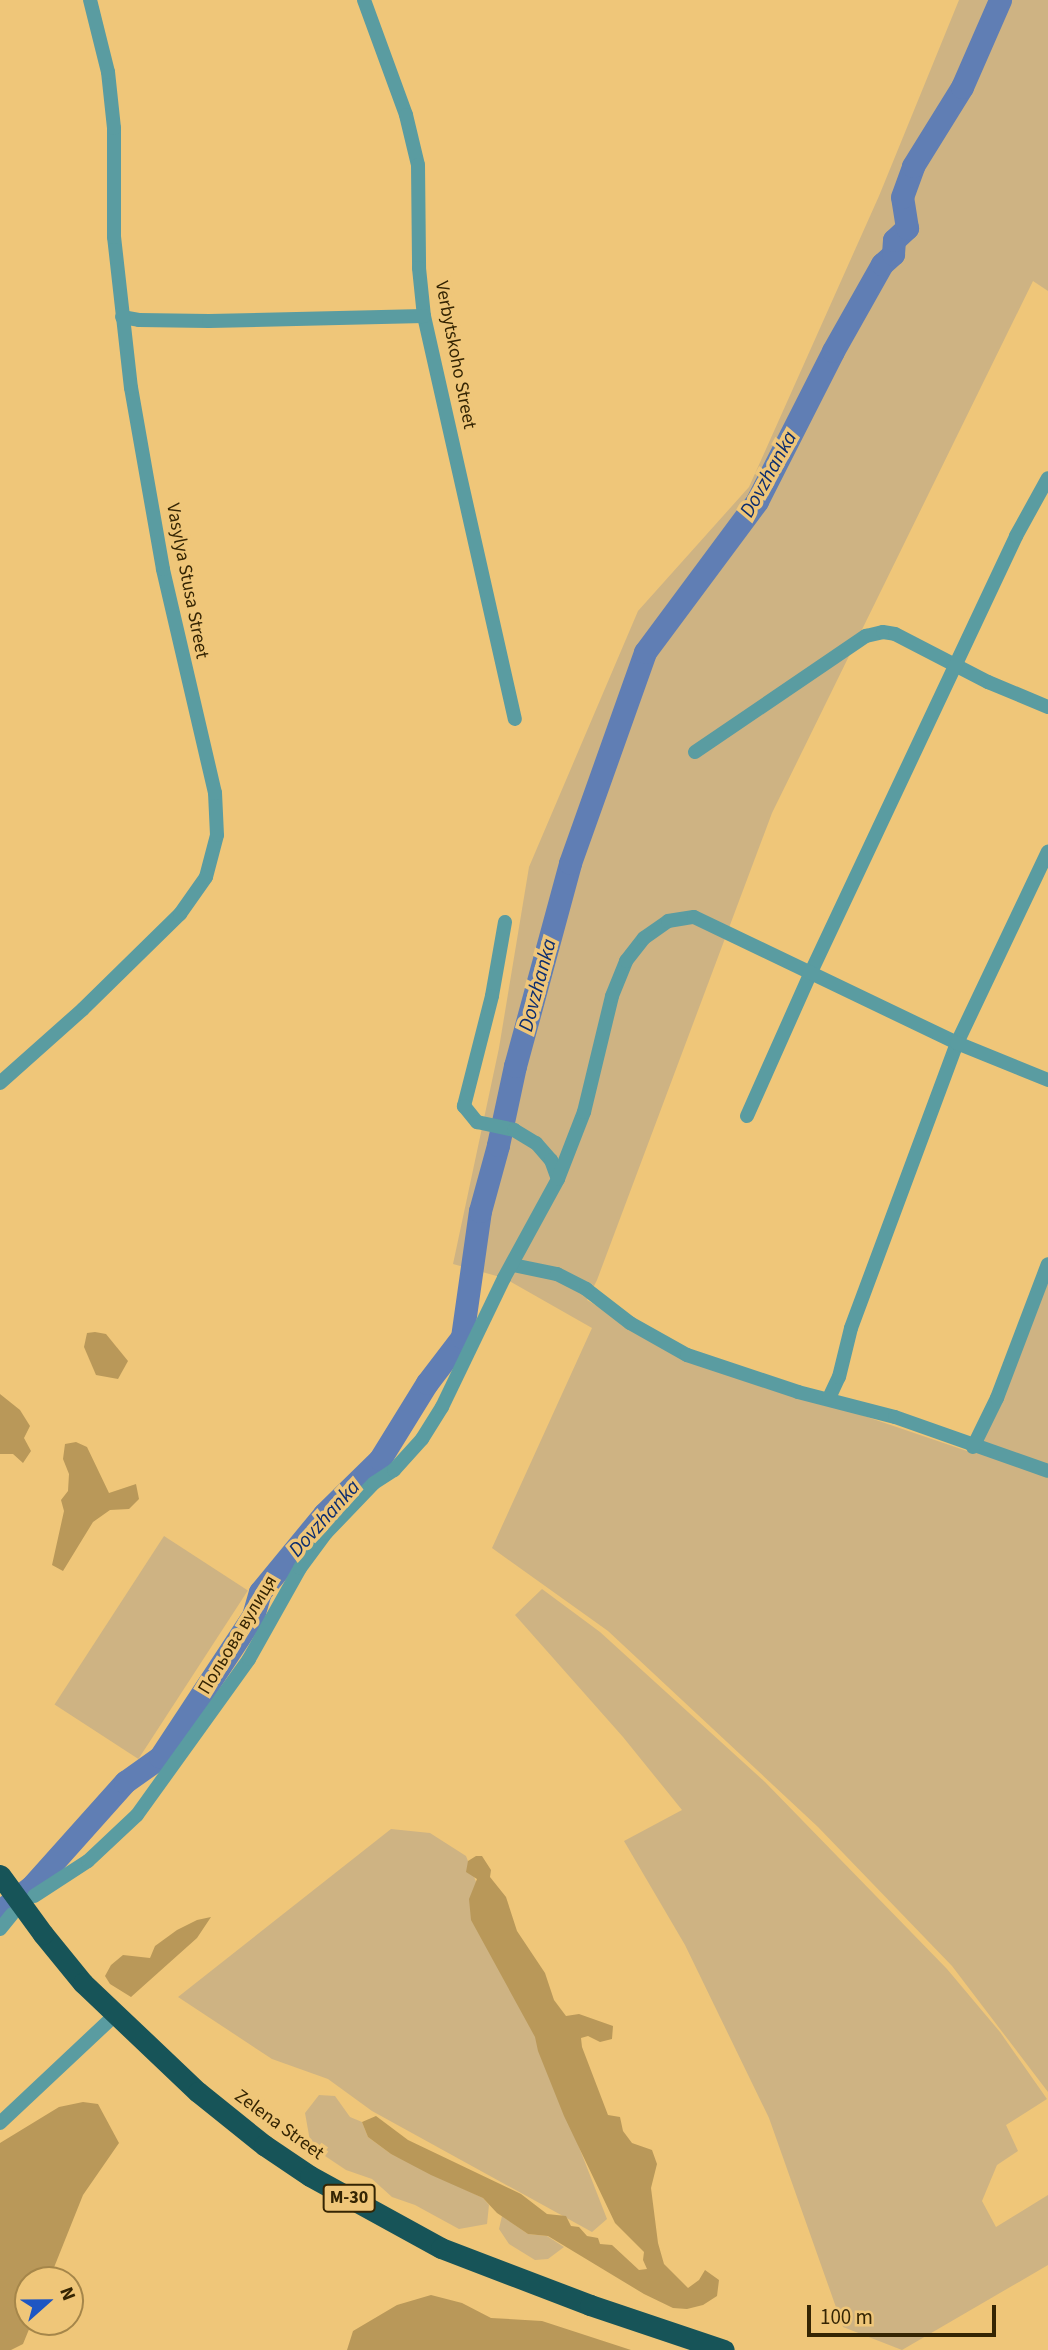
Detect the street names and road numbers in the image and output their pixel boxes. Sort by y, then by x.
street label: Verbytskoho Street [429,279,481,431]
street label: Vasylya Stusa Street [161,501,213,661]
street label: Польова вулиця [194,1571,282,1699]
street label: Zelena Street [230,2085,328,2165]
road number: М-30 [321,2184,377,2212]

